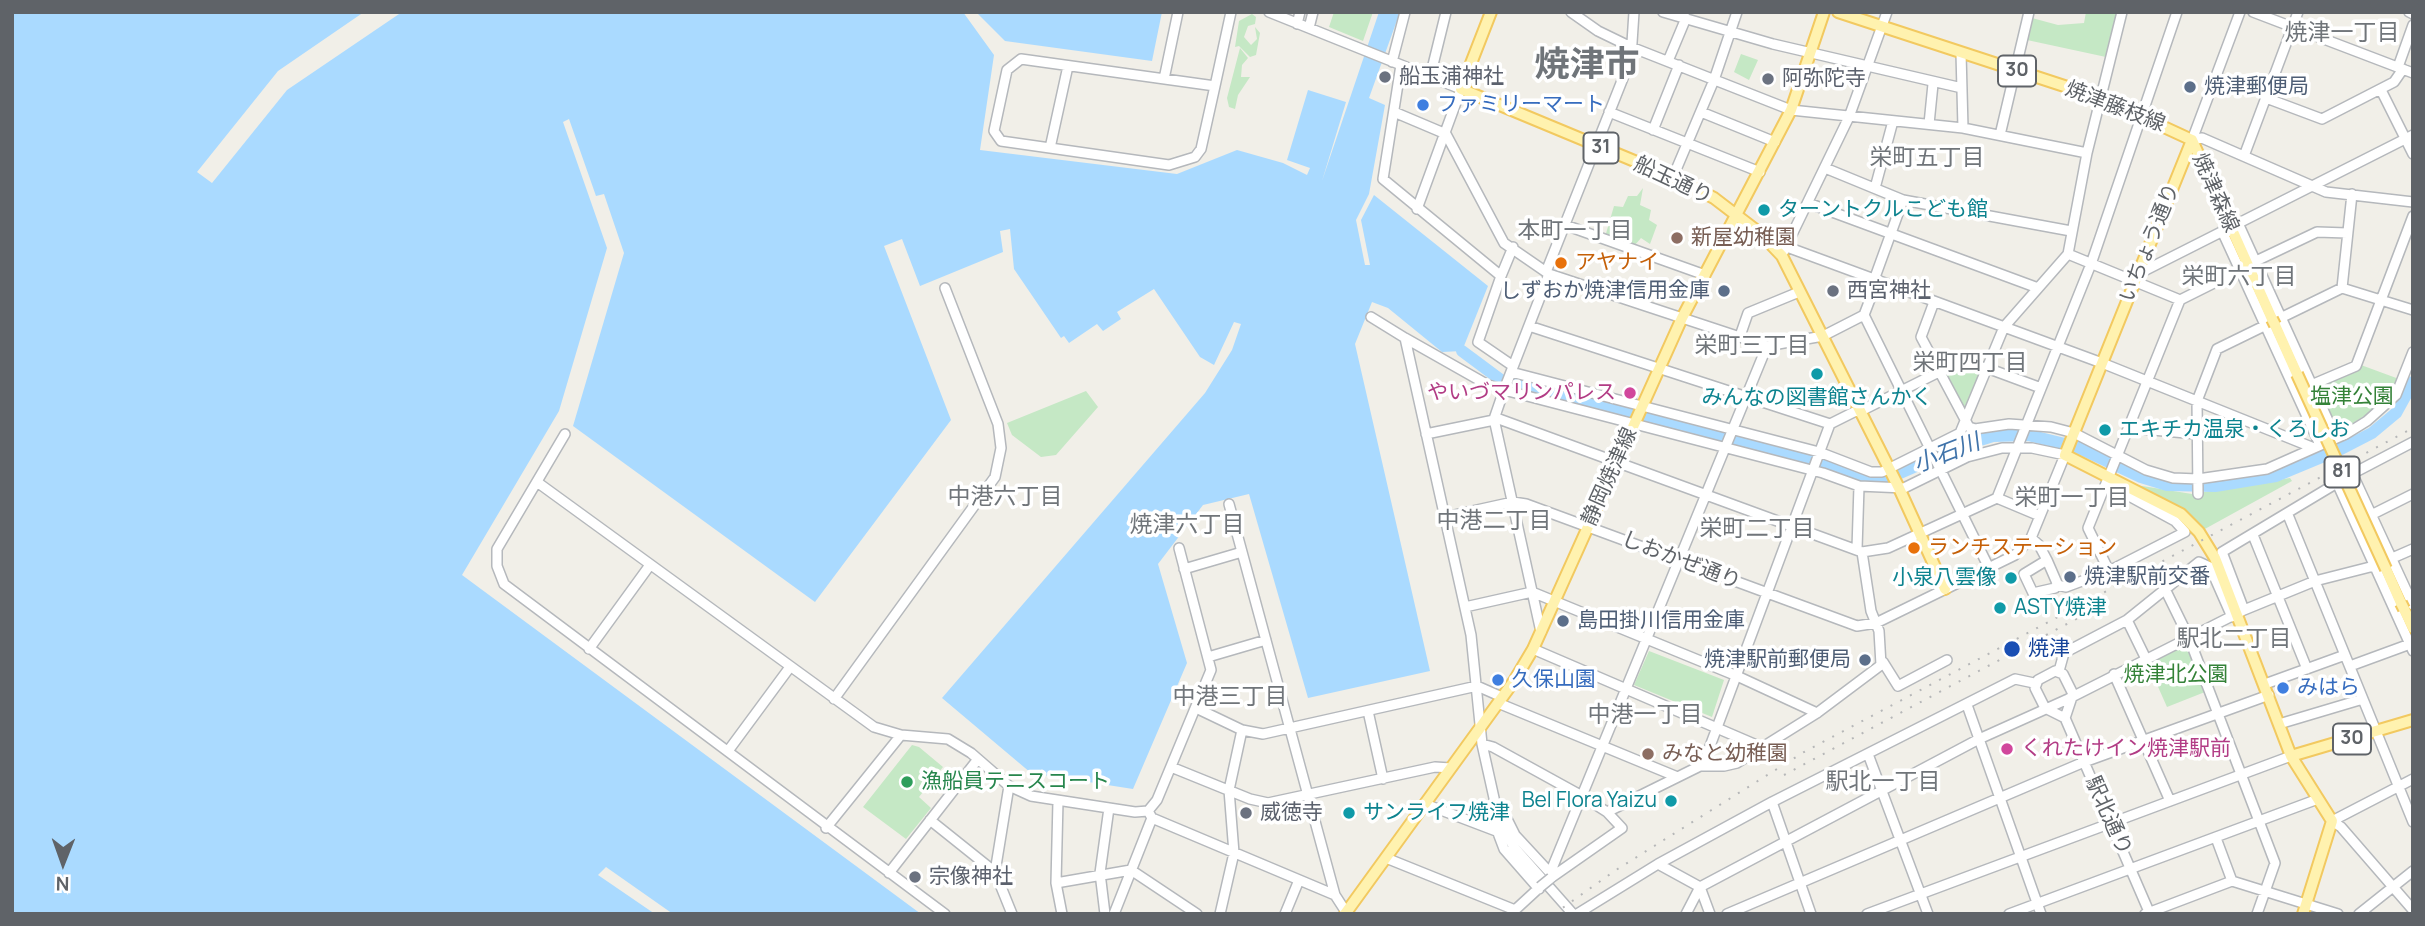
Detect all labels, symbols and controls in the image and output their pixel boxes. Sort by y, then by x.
district label: 焼津一丁目 [2285,20,2399,48]
district label: 焼津市 [1535,45,1639,87]
road number: 30 [1998,55,2036,86]
place label: 船玉浦神社 [1399,64,1504,90]
place label: 阿弥陀寺 [1782,66,1866,92]
marker: 船玉浦神社 [1377,69,1393,85]
marker: 阿弥陀寺 [1760,71,1776,87]
place label: 焼津郵便局 [2204,74,2309,100]
street label: 焼津藤枝線 [2061,76,2169,138]
marker: 焼津郵便局 [2182,79,2198,95]
place label: ファミリーマート [1437,92,1605,118]
marker: ファミリーマート [1415,97,1431,113]
road number: 31 [1584,132,1618,164]
district label: 栄町五丁目 [1870,145,1984,173]
street label: 焼津森線 [2186,150,2244,236]
street label: 船玉通り [1630,152,1716,210]
street label: いちょう通り [2115,180,2185,306]
place label: ターントクルこども館 [1778,197,1988,223]
marker: ターントクルこども館 [1756,202,1772,218]
district label: 本町一丁目 [1518,218,1632,246]
place label: 新屋幼稚園 [1691,225,1796,251]
marker: 新屋幼稚園 [1669,230,1685,246]
place label: アヤナイ [1575,250,1659,276]
marker: アヤナイ [1553,255,1569,271]
district label: 栄町六丁目 [2182,264,2296,292]
place label: しずおか焼津信用金庫 [1500,278,1710,304]
place label: 西宮神社 [1847,278,1931,304]
marker: しずおか焼津信用金庫 [1716,283,1732,299]
marker: 西宮神社 [1825,283,1841,299]
district label: 栄町三丁目 [1695,333,1809,361]
district label: 栄町四丁目 [1913,350,2027,378]
marker: みんなの図書館さんかく [1809,366,1825,382]
place label: やいづマリンパレス [1427,380,1616,406]
park label: 塩津公園 [2310,384,2394,410]
marker: やいづマリンパレス [1622,385,1638,401]
place label: みんなの図書館さんかく [1702,385,1932,411]
place label: エキチカ温泉・くろしお [2119,417,2350,443]
marker: エキチカ温泉・くろしお [2097,422,2113,438]
street label: 静岡焼津線 [1577,424,1643,530]
water label: 小石川 [1910,429,1984,479]
road number: 81 [2324,457,2360,488]
district label: 中港六丁目 [948,484,1062,512]
district label: 栄町一丁目 [2015,485,2129,513]
district label: 中港二丁目 [1437,508,1551,536]
district label: 焼津六丁目 [1130,512,1244,540]
district label: 栄町二丁目 [1700,516,1814,544]
street label: しおかぜ通り [1618,527,1744,595]
place label: ランチステーション [1928,535,2117,561]
marker: ランチステーション [1906,540,1922,556]
place label: 焼津駅前交番 [2084,564,2210,590]
place label: 小泉八雲像 [1892,565,1997,591]
marker: 焼津駅前交番 [2062,569,2078,585]
marker: 小泉八雲像 [2003,570,2019,586]
place label: ASTY焼津 [2014,595,2107,621]
marker: ASTY焼津 [1992,600,2008,616]
place label: 島田掛川信用金庫 [1577,608,1745,634]
marker: 島田掛川信用金庫 [1555,613,1571,629]
district label: 駅北二丁目 [2177,626,2291,654]
place label: 焼津 [2028,636,2070,662]
marker: 焼津 [2002,639,2022,659]
place label: 焼津駅前郵便局 [1704,647,1851,673]
marker: 焼津駅前郵便局 [1857,652,1873,668]
park label: 焼津北公園 [2124,662,2228,688]
place label: 久保山園 [1512,667,1596,693]
marker: 久保山園 [1490,672,1506,688]
place label: みはら [2297,675,2360,701]
marker: みはら [2275,680,2291,696]
district label: 中港三丁目 [1173,684,1287,712]
district label: 中港一丁目 [1588,702,1702,730]
road number: 30 [2333,724,2371,754]
place label: くれたけイン焼津駅前 [2021,736,2231,762]
place label: みなと幼稚園 [1662,741,1788,767]
marker: くれたけイン焼津駅前 [1999,741,2015,757]
marker: みなと幼稚園 [1640,746,1656,762]
place label: 漁船員テニスコート [921,769,1110,795]
district label: 駅北一丁目 [1826,769,1940,797]
street label: 駅北通り [2079,773,2137,859]
marker: 漁船員テニスコート [899,774,915,790]
place label: Bel Flora Yaizu [1522,788,1657,814]
marker: Bel Flora Yaizu [1663,793,1679,809]
place label: 威徳寺 [1260,800,1323,826]
place label: サンライフ焼津 [1363,800,1510,826]
marker: 威徳寺 [1238,805,1254,821]
marker: サンライフ焼津 [1341,805,1357,821]
north arrow [28,828,98,898]
place label: 宗像神社 [929,864,1013,890]
marker: 宗像神社 [907,869,923,885]
text: N [56,871,70,897]

